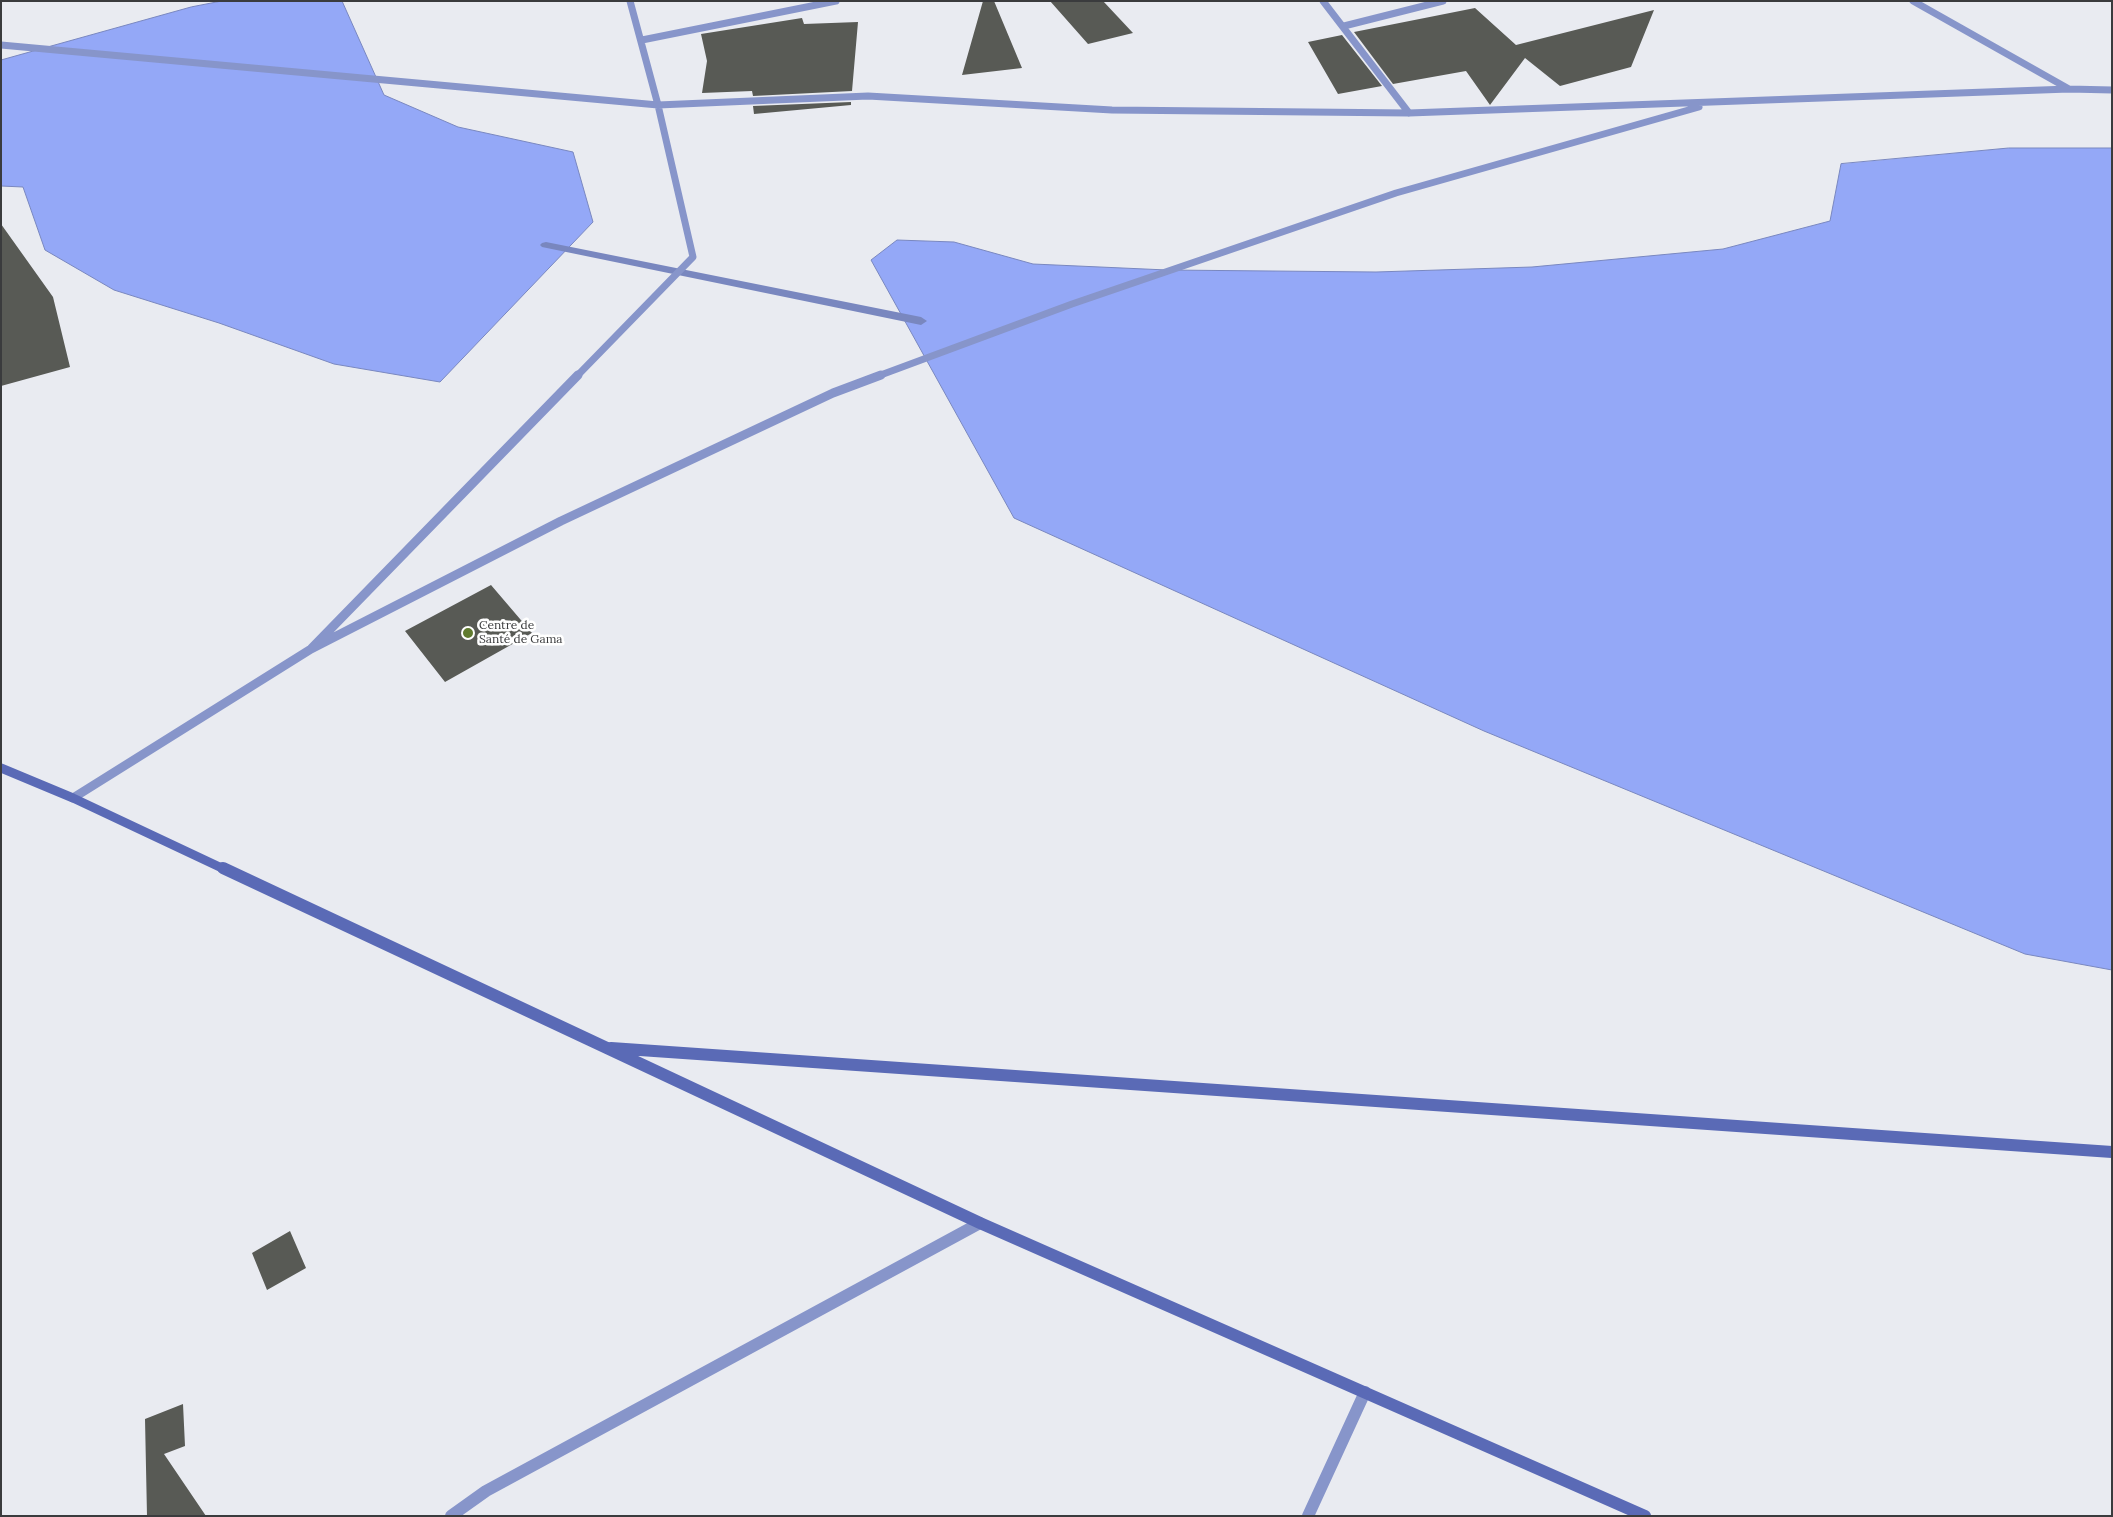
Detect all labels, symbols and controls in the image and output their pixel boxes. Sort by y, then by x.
place label: Centre de Santé de Gama [479,619,563,647]
marker: Centre de Santé de Gama [461,626,475,640]

